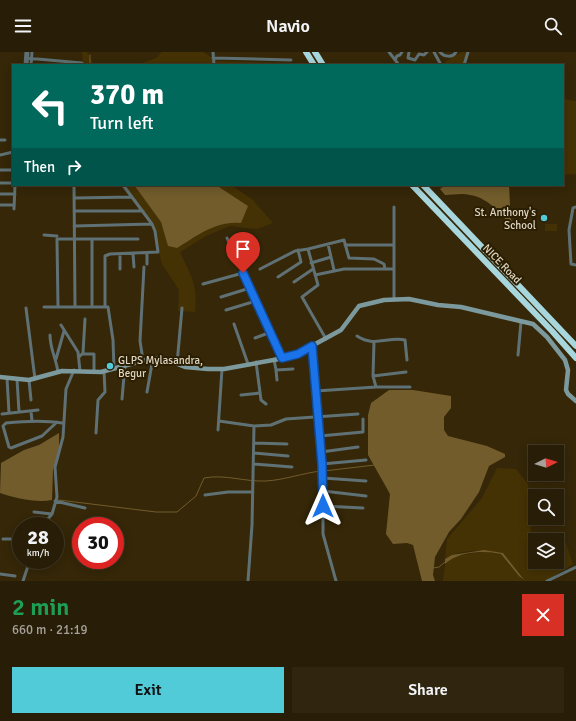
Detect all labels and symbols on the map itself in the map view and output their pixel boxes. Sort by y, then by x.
place label: St. Anthony's School [474,206,536,232]
marker: St. Anthony's School [539,213,549,223]
pin [226,232,260,273]
street label: NICE Road [480,242,524,286]
place label: GLPS Mylasandra, Begur [118,354,203,380]
marker: GLPS Mylasandra, Begur [105,361,115,371]
north arrow [528,445,564,481]
position arrow [302,485,344,527]
speed limit sign: 30 [72,517,124,569]

